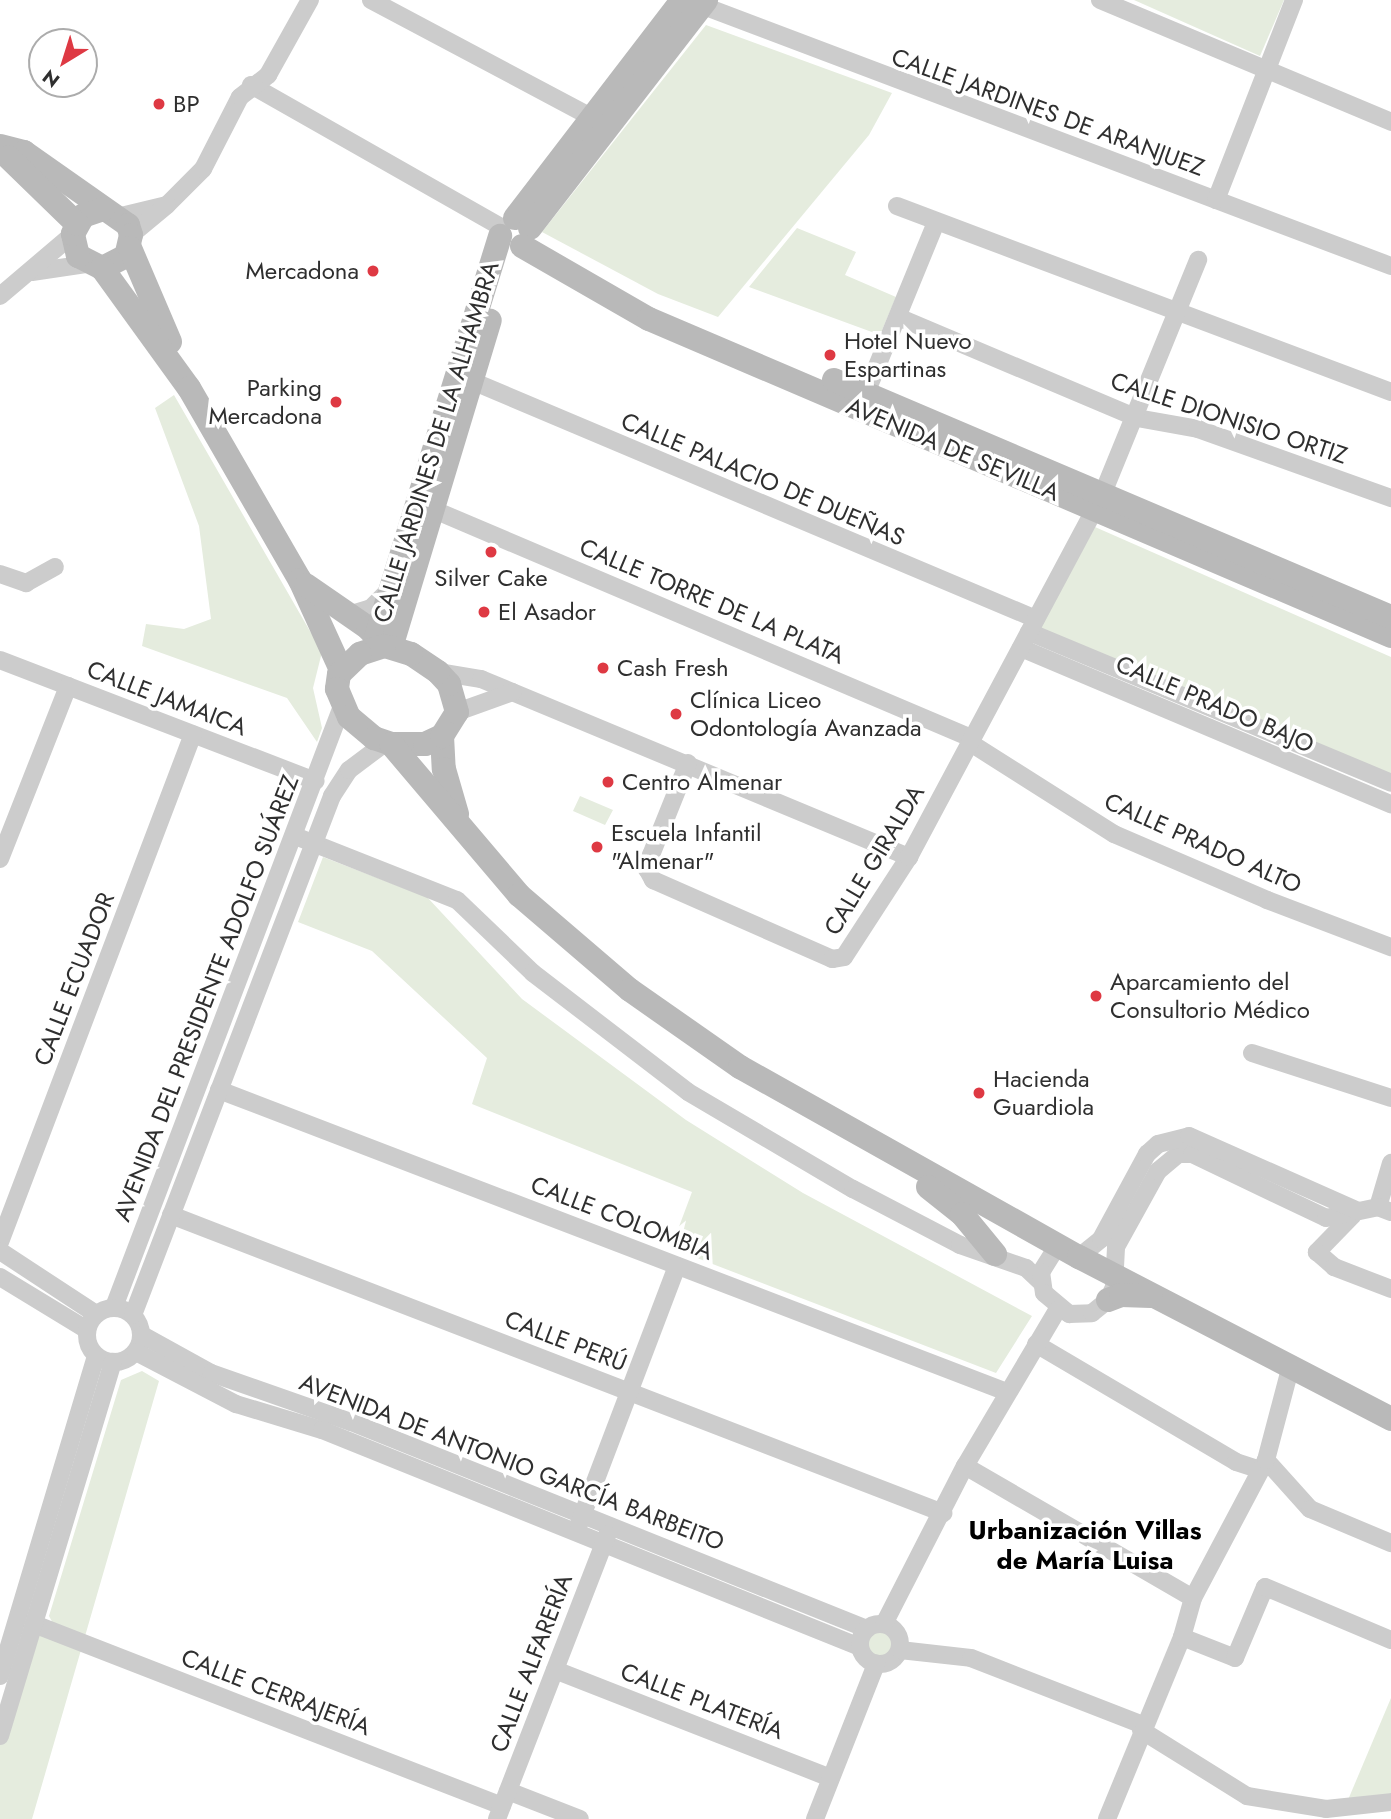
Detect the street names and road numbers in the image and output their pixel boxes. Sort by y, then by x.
street label: CALLE JARDINES DE ARANJUEZ [888,42,1208,182]
street label: CALLE JARDINES DE LA ALHAMBRA [367,258,505,626]
street label: CALLE DIONISIO ORTIZ [1107,366,1351,470]
street label: AVENIDA DE SEVILLA [842,391,1064,507]
street label: CALLE PALACIO DE DUEÑAS [617,406,909,552]
street label: CALLE TORRE DE LA PLATA [575,532,849,670]
street label: CALLE PRADO BAJO [1112,649,1318,759]
street label: CALLE JAMAICA [83,654,251,742]
street label: AVENIDA DEL PRESIDENTE ADOLFO SUÁREZ [107,771,305,1225]
street label: CALLE GIRALDA [818,780,930,940]
street label: CALLE PRADO ALTO [1100,787,1306,899]
street label: CALLE ECUADOR [28,888,120,1070]
street label: CALLE COLOMBIA [527,1170,717,1266]
street label: CALLE PERÚ [501,1304,631,1378]
street label: AVENIDA DE ANTONIO GARCÍA BARBEITO [296,1367,728,1557]
street label: CALLE ALFARERÍA [484,1570,578,1756]
street label: CALLE CERRAJERÍA [177,1643,375,1741]
street label: CALLE PLATERÍA [616,1657,788,1745]

